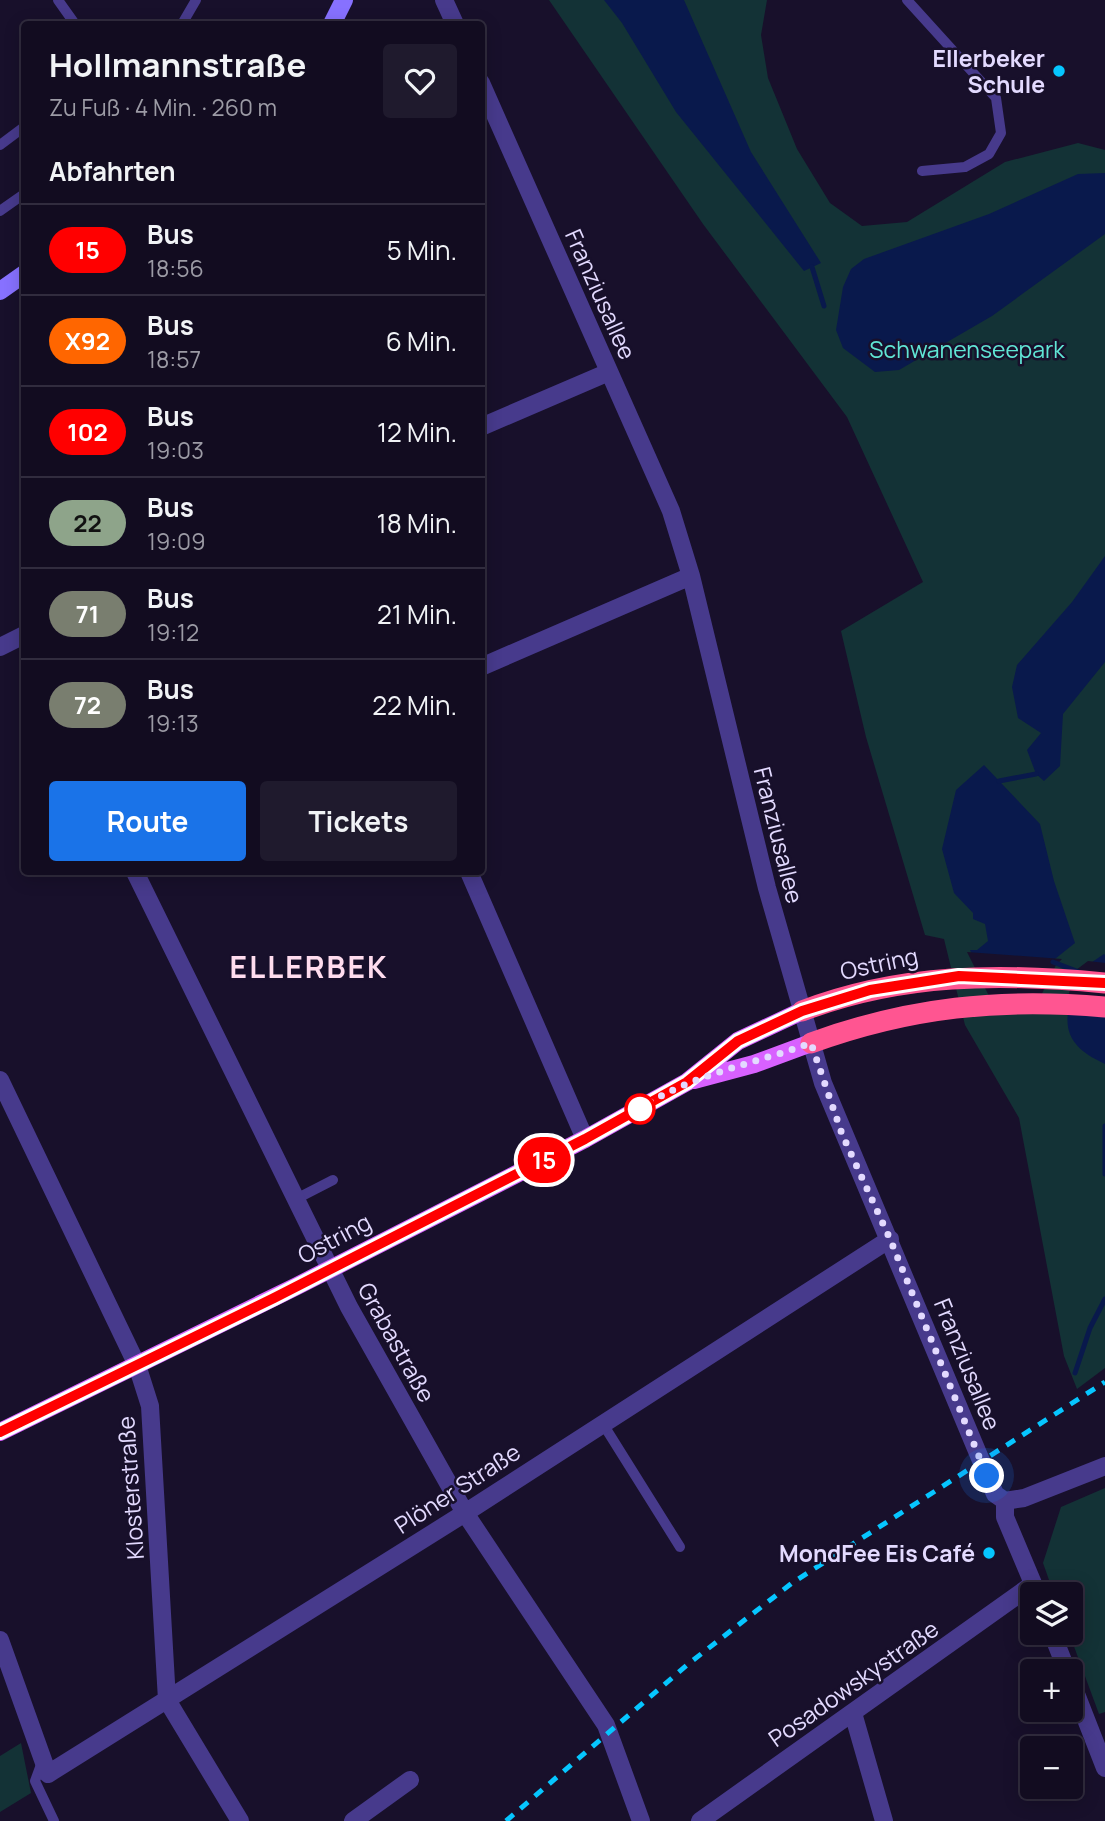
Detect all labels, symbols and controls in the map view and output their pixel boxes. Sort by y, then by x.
text: Hollmannstraße [49,42,306,87]
place label: Ellerbeker Schule [932,42,1045,100]
button: heart [383,44,457,118]
marker: Ellerbeker Schule [1051,63,1067,79]
text: Zu Fuß · 4 Min. · 260 m [49,91,277,123]
text: Abfahrten [49,153,176,189]
text: Bus [147,216,194,252]
street label: Franziusallee [558,224,644,364]
text: 5 Min. [387,232,457,268]
text: 15 [75,233,100,266]
text: 18:56 [147,252,204,284]
text: Bus [147,307,194,343]
text: 6 Min. [386,323,457,359]
text: X92 [65,324,110,357]
park label: Schwanenseepark [869,333,1065,365]
text: 18:57 [147,343,201,375]
text: Bus [147,398,194,434]
text: 12 Min. [377,414,457,450]
text: 102 [67,415,108,448]
text: 19:03 [147,434,204,466]
text: Bus [147,489,194,525]
text: 18 Min. [377,505,457,541]
text: 22 [73,506,102,539]
text: 19:09 [147,525,205,557]
text: Bus [147,580,194,616]
text: 21 Min. [377,596,457,632]
text: 71 [76,597,99,630]
text: 19:12 [147,616,199,648]
text: Bus [147,671,194,707]
text: 22 Min. [372,687,457,723]
text: 72 [74,688,101,721]
text: 19:13 [147,707,199,739]
street label: Franziusallee [747,763,811,907]
button: Route [49,781,246,861]
button: Tickets [260,781,457,861]
street label: Ostring [837,939,921,987]
district label: ELLERBEK [230,946,388,987]
unlabelled marker [625,1094,655,1124]
line badge: 15 [512,1137,576,1183]
text: 15 [532,1143,556,1176]
street label: Ostring [292,1205,376,1271]
street label: Grabastraße [351,1276,443,1408]
street label: Franziusallee [927,1293,1009,1435]
street label: Klosterstraße [109,1415,151,1561]
street label: Plöner Straße [388,1435,526,1541]
your location [969,1458,1004,1493]
place label: MondFee Eis Café [779,1537,975,1569]
marker: MondFee Eis Café [981,1545,997,1561]
map controls [1020,1582,1083,1799]
button: layers [1020,1582,1083,1645]
street label: Posadowskystraße [762,1612,944,1754]
button: + [1020,1659,1083,1722]
button: − [1020,1736,1083,1799]

